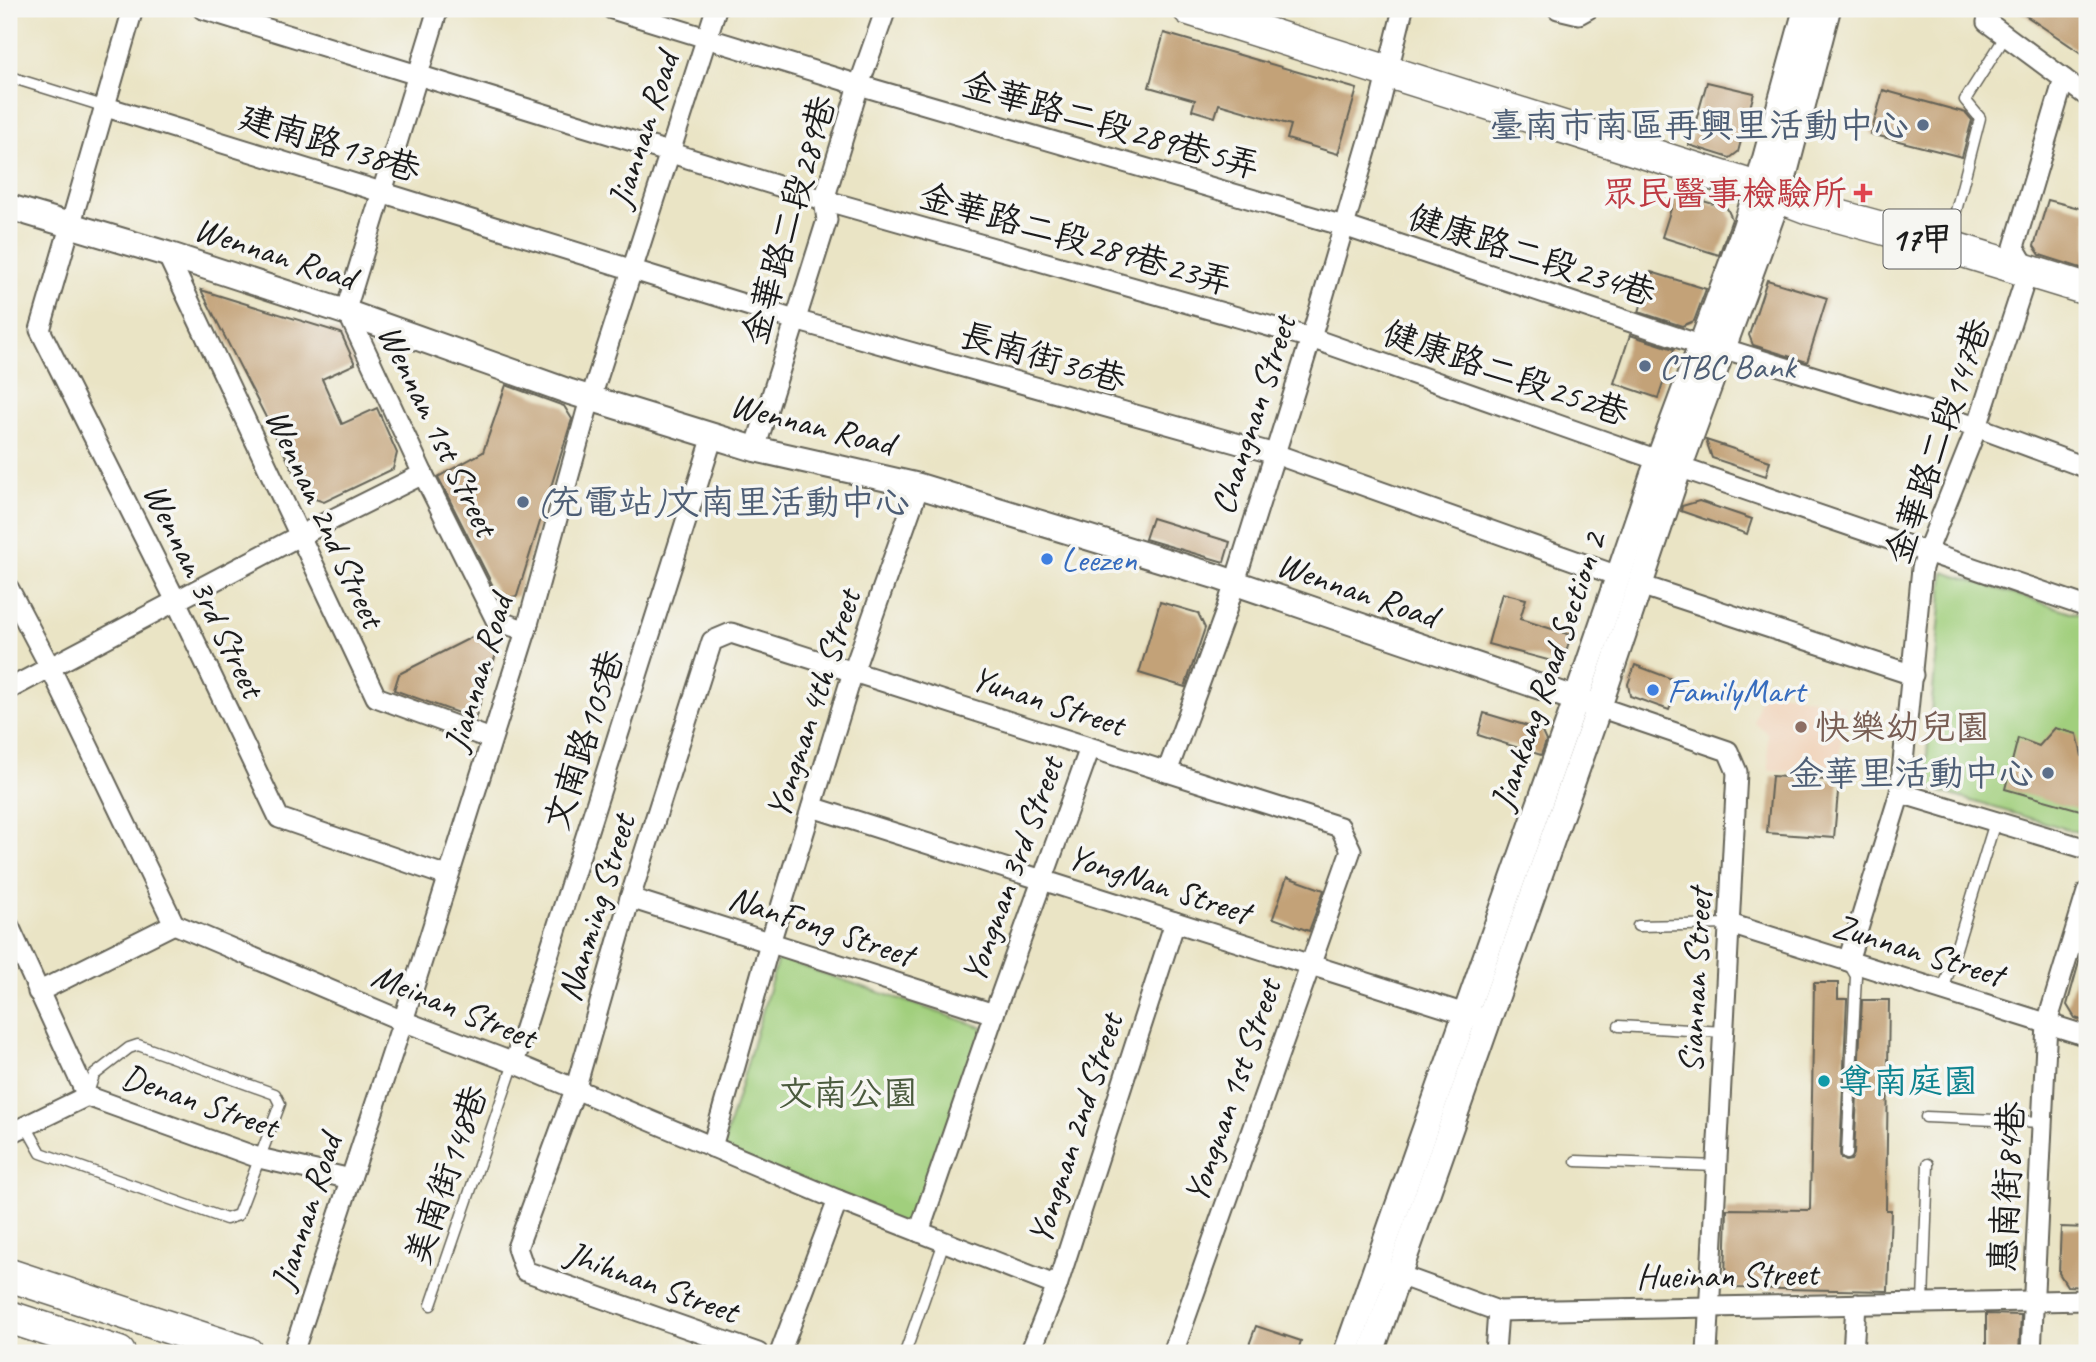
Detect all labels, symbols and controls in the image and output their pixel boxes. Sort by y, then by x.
street label: Jiannan Road [596,42,691,215]
street label: 金華路二段289巷5弄 [957,61,1265,189]
street label: 金華路二段289巷 [732,90,846,350]
street label: 建南路138巷 [234,94,426,192]
place label: 臺南市南區再興里活動中心 [1489,103,1909,148]
marker: 臺南市南區再興里活動中心 [1915,117,1931,133]
place label: 眾民醫事檢驗所 [1602,171,1847,216]
street label: 金華路二段289巷23弄 [914,173,1238,305]
marker: 眾民醫事檢驗所 [1853,183,1873,203]
street label: 健康路二段234巷 [1403,194,1661,316]
street label: Wennan Road [189,206,366,302]
road number: 17甲 [1884,210,1960,268]
street label: Changnan Street [1200,307,1307,520]
street label: 健康路二段252巷 [1377,310,1635,436]
street label: 長南街36巷 [954,312,1132,402]
street label: 金華路二段147巷 [1875,312,2001,570]
street label: Wennan 1st Street [367,317,510,546]
place label: CTBC Bank [1659,344,1797,389]
marker: CTBC Bank [1637,358,1653,374]
street label: Wennan Road [726,382,903,467]
street label: Wennan 2nd Street [255,402,397,638]
street label: Wennan 3rd Street [133,476,277,708]
place label: (充電站)文南里活動中心 [537,480,910,525]
marker: (充電站)文南里活動中心 [515,494,531,510]
street label: Jiankang Road Section 2 [1479,523,1618,817]
place label: Leezen [1061,537,1137,582]
street label: Wennan Road [1271,542,1448,640]
marker: Leezen [1039,551,1055,567]
street label: Yongnan 4th Street [755,581,872,824]
street label: Jiannan Road [432,585,524,758]
street label: 文南路105巷 [534,644,634,836]
street label: Yunan Street [966,655,1133,748]
place label: FamilyMart [1667,668,1808,713]
marker: FamilyMart [1645,682,1661,698]
place label: 快樂幼兒園 [1815,705,1990,750]
marker: 快樂幼兒園 [1793,719,1809,735]
street label: Yongnan 3rd Street [950,748,1075,989]
place label: 金華里活動中心 [1789,751,2034,796]
marker: 金華里活動中心 [2040,765,2056,781]
street label: Nanming Street [546,806,647,1006]
street label: YongNan Street [1062,833,1260,936]
street label: NanFong Street [723,875,923,978]
street label: Siannan Street [1668,883,1723,1074]
street label: Zunnan Street [1827,903,2013,999]
street label: Meinan Street [365,953,546,1061]
street label: Yongnan 1st Street [1173,970,1292,1209]
street label: Yongnan 2nd Street [1017,1005,1134,1250]
street label: Denan Street [116,1053,287,1150]
place label: 尊南庭園 [1838,1059,1978,1104]
park label: 文南公園 [778,1071,918,1116]
marker: 尊南庭園 [1816,1073,1832,1089]
street label: 美南街148巷 [394,1079,498,1271]
street label: 惠南街84巷 [1980,1100,2034,1274]
street label: Jiannan Road [259,1124,354,1297]
street label: Jhihnan Street [558,1230,747,1335]
street label: Hueinan Street [1636,1251,1821,1299]

